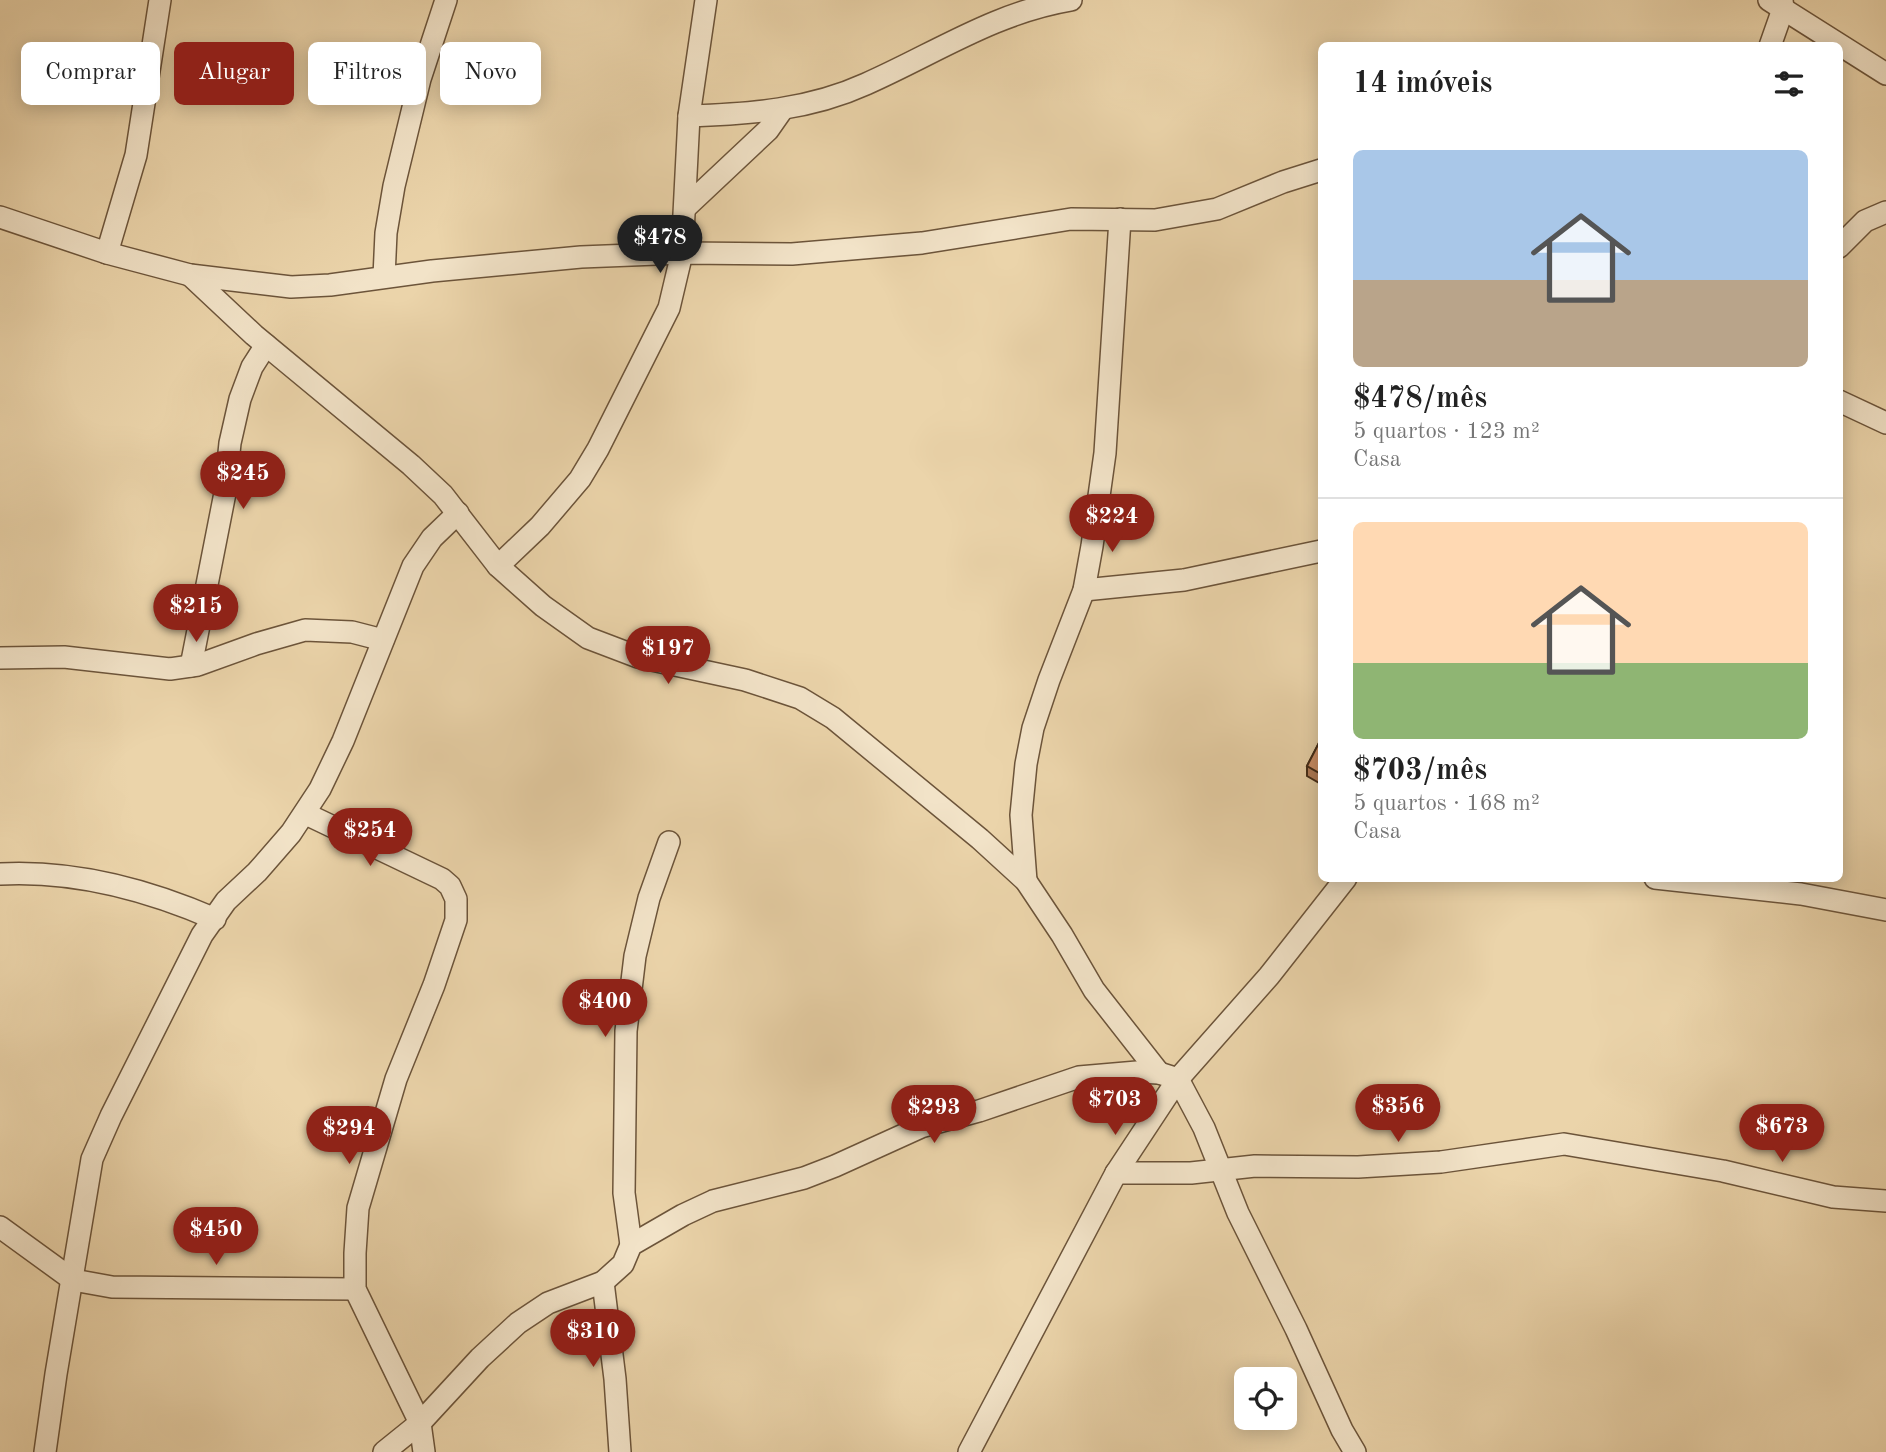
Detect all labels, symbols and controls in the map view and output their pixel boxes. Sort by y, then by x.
chip: Comprar [21,42,160,105]
chip: Alugar [174,42,294,105]
chip: Filtros [308,42,426,105]
chip: Novo [440,42,541,105]
icon: filters [1770,65,1808,103]
text: 14 imóveis [1353,69,1492,99]
icon: home [1518,195,1644,321]
pin: $478 [619,216,701,275]
text: $478 [633,226,687,249]
text: $478/mês [1353,384,1487,414]
text: 5 quartos · 123 m² [1353,420,1540,443]
text: Casa [1353,448,1401,471]
pin: $245 [202,452,284,511]
text: $245 [216,462,270,485]
pin: $224 [1071,494,1153,554]
text: $224 [1085,505,1139,528]
icon: home [1518,567,1644,693]
pin: $215 [155,584,237,644]
text: $215 [169,595,223,618]
pin: $197 [627,626,709,686]
text: $197 [641,637,695,660]
text: $703/mês [1353,756,1487,786]
text: 5 quartos · 168 m² [1353,792,1540,815]
pin: $254 [329,808,411,868]
text: $254 [343,819,397,842]
text: Casa [1353,820,1401,843]
pin: $400 [564,979,646,1039]
text: $400 [578,990,632,1013]
pin: $703 [1074,1078,1156,1137]
pin: $356 [1357,1084,1439,1144]
pin: $293 [893,1086,975,1145]
text: $703 [1088,1088,1142,1111]
text: $356 [1371,1095,1425,1118]
text: $293 [907,1096,961,1119]
pin: $673 [1741,1104,1823,1164]
pin: $294 [308,1106,390,1166]
text: $673 [1755,1115,1809,1138]
text: $294 [322,1117,376,1140]
pin: $450 [175,1208,257,1267]
text: $450 [189,1218,243,1241]
pin: $310 [552,1310,634,1369]
text: $310 [566,1320,620,1343]
map controls [1234,1367,1297,1430]
button: locate [1234,1367,1297,1430]

